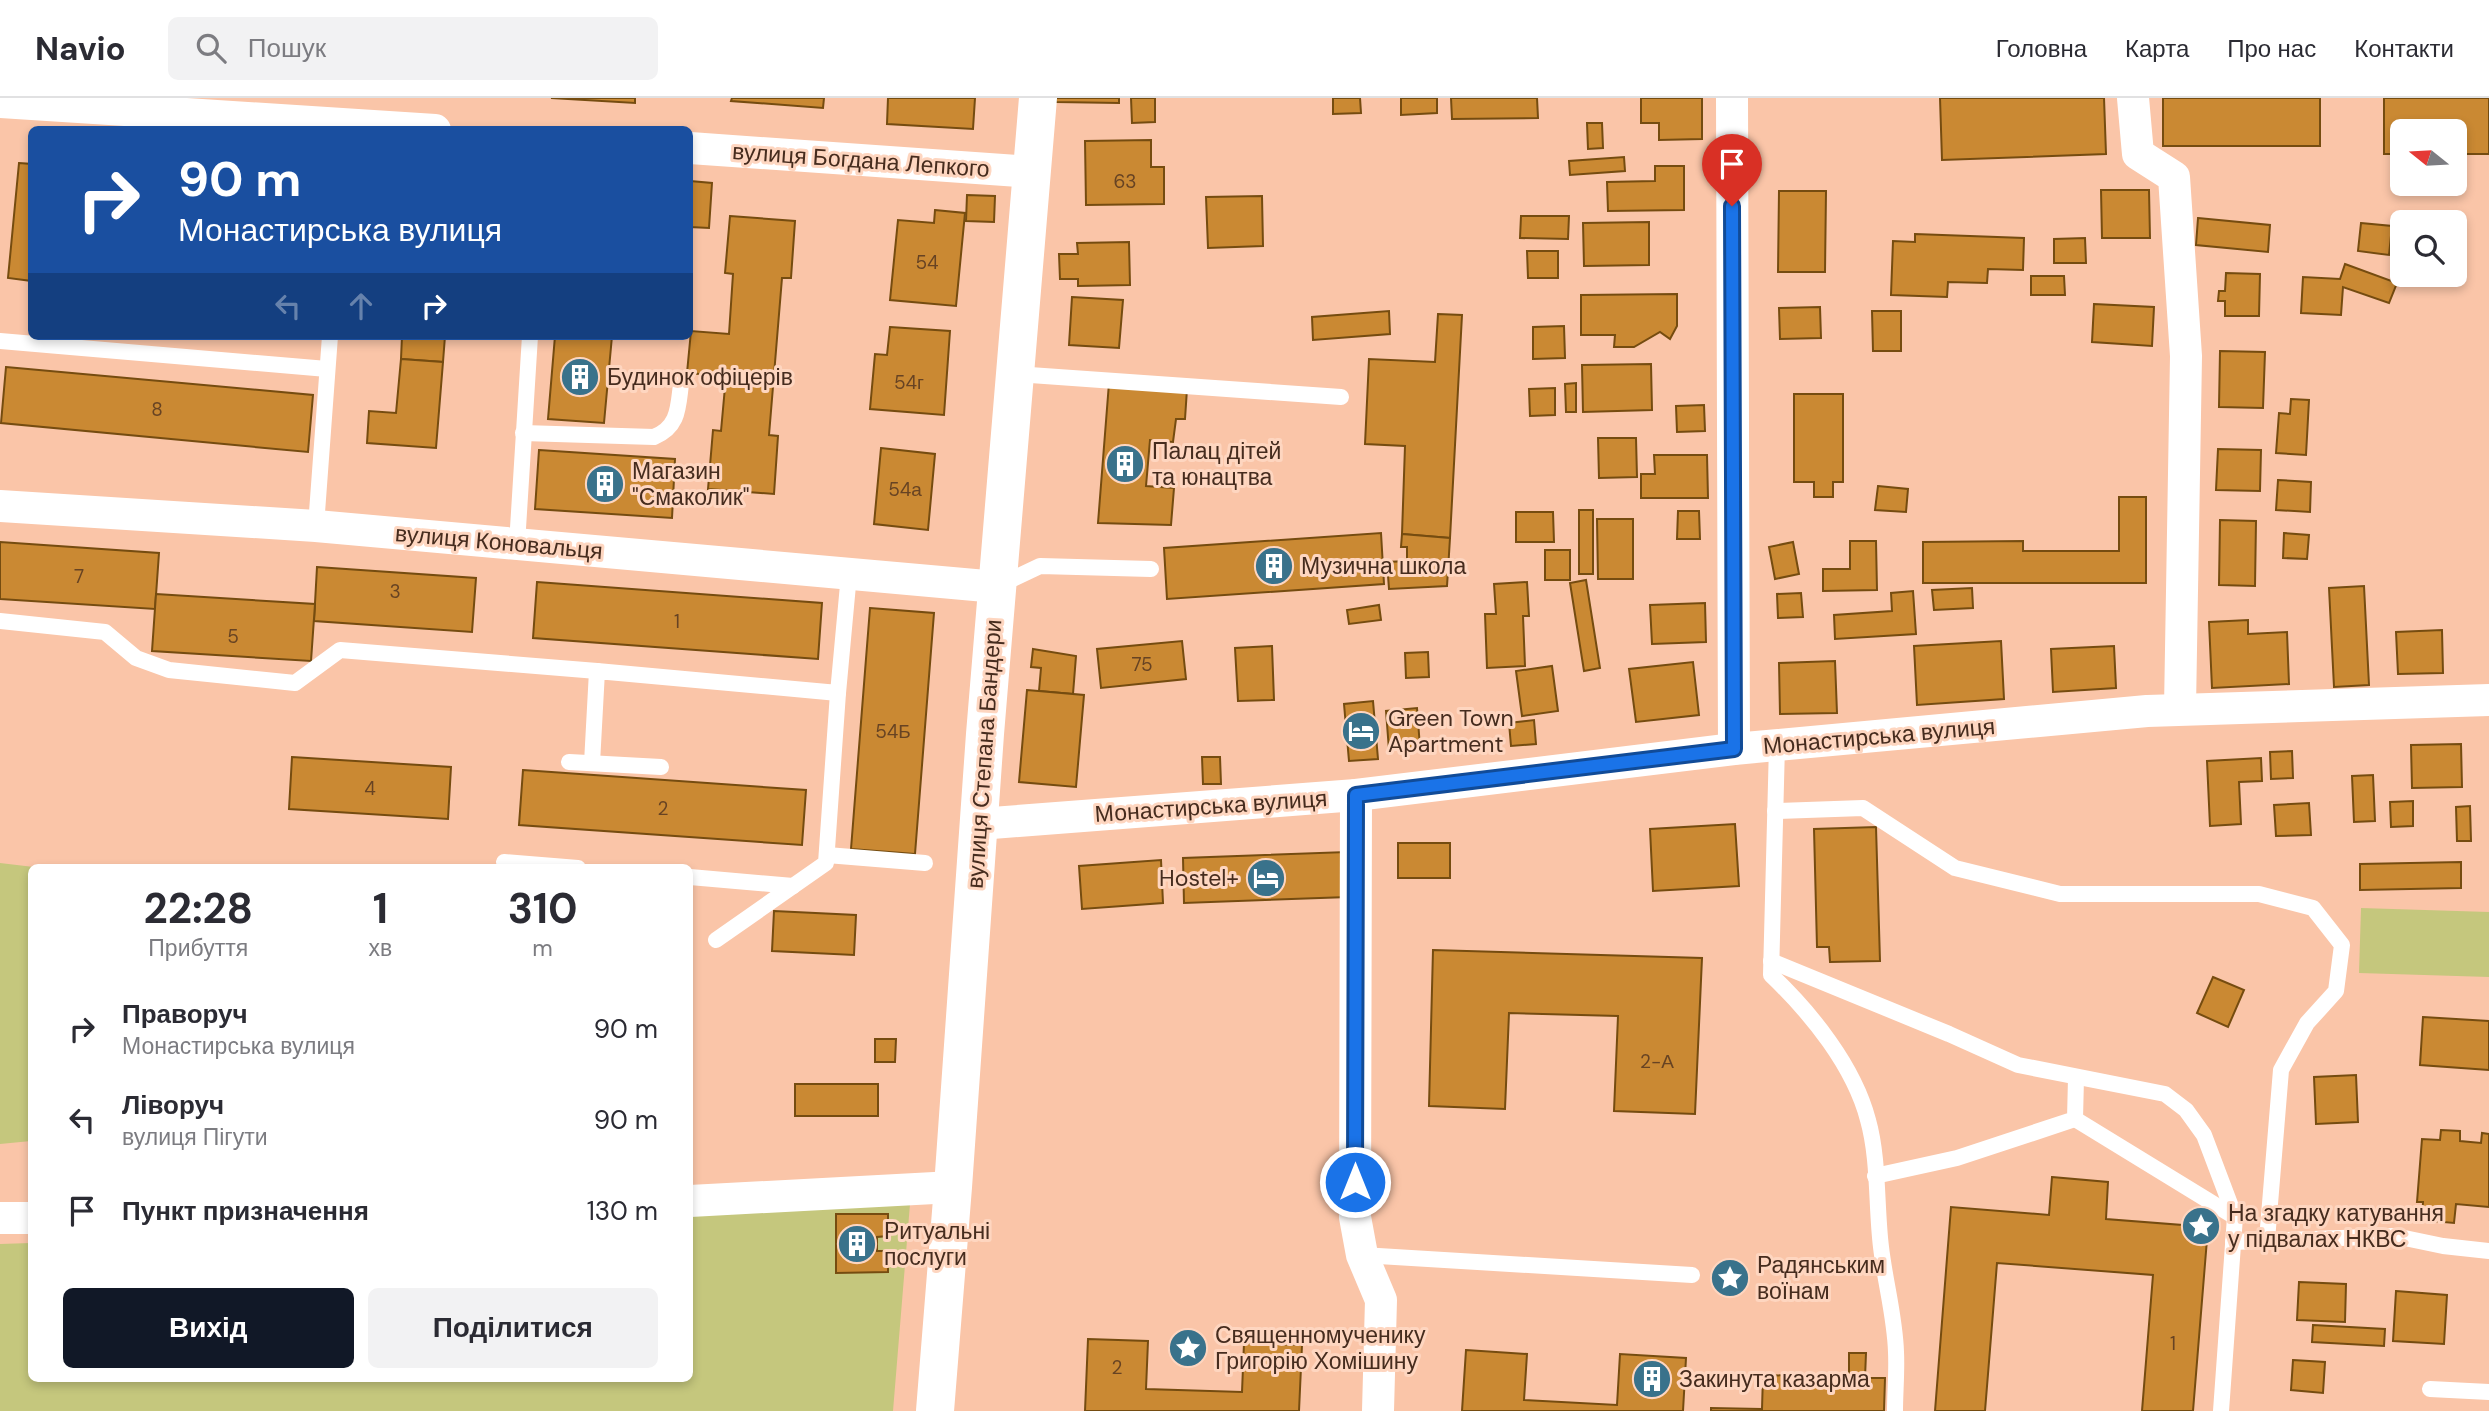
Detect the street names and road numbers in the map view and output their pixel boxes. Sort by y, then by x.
street label: вулиця Богдана Лепкого [731,136,991,184]
street label: вулиця Коновальця [394,518,604,566]
street label: вулиця Степана Бандери [960,618,1008,890]
street label: Монастирська вулиця [1762,711,1996,761]
street label: Монастирська вулиця [1094,783,1328,829]

